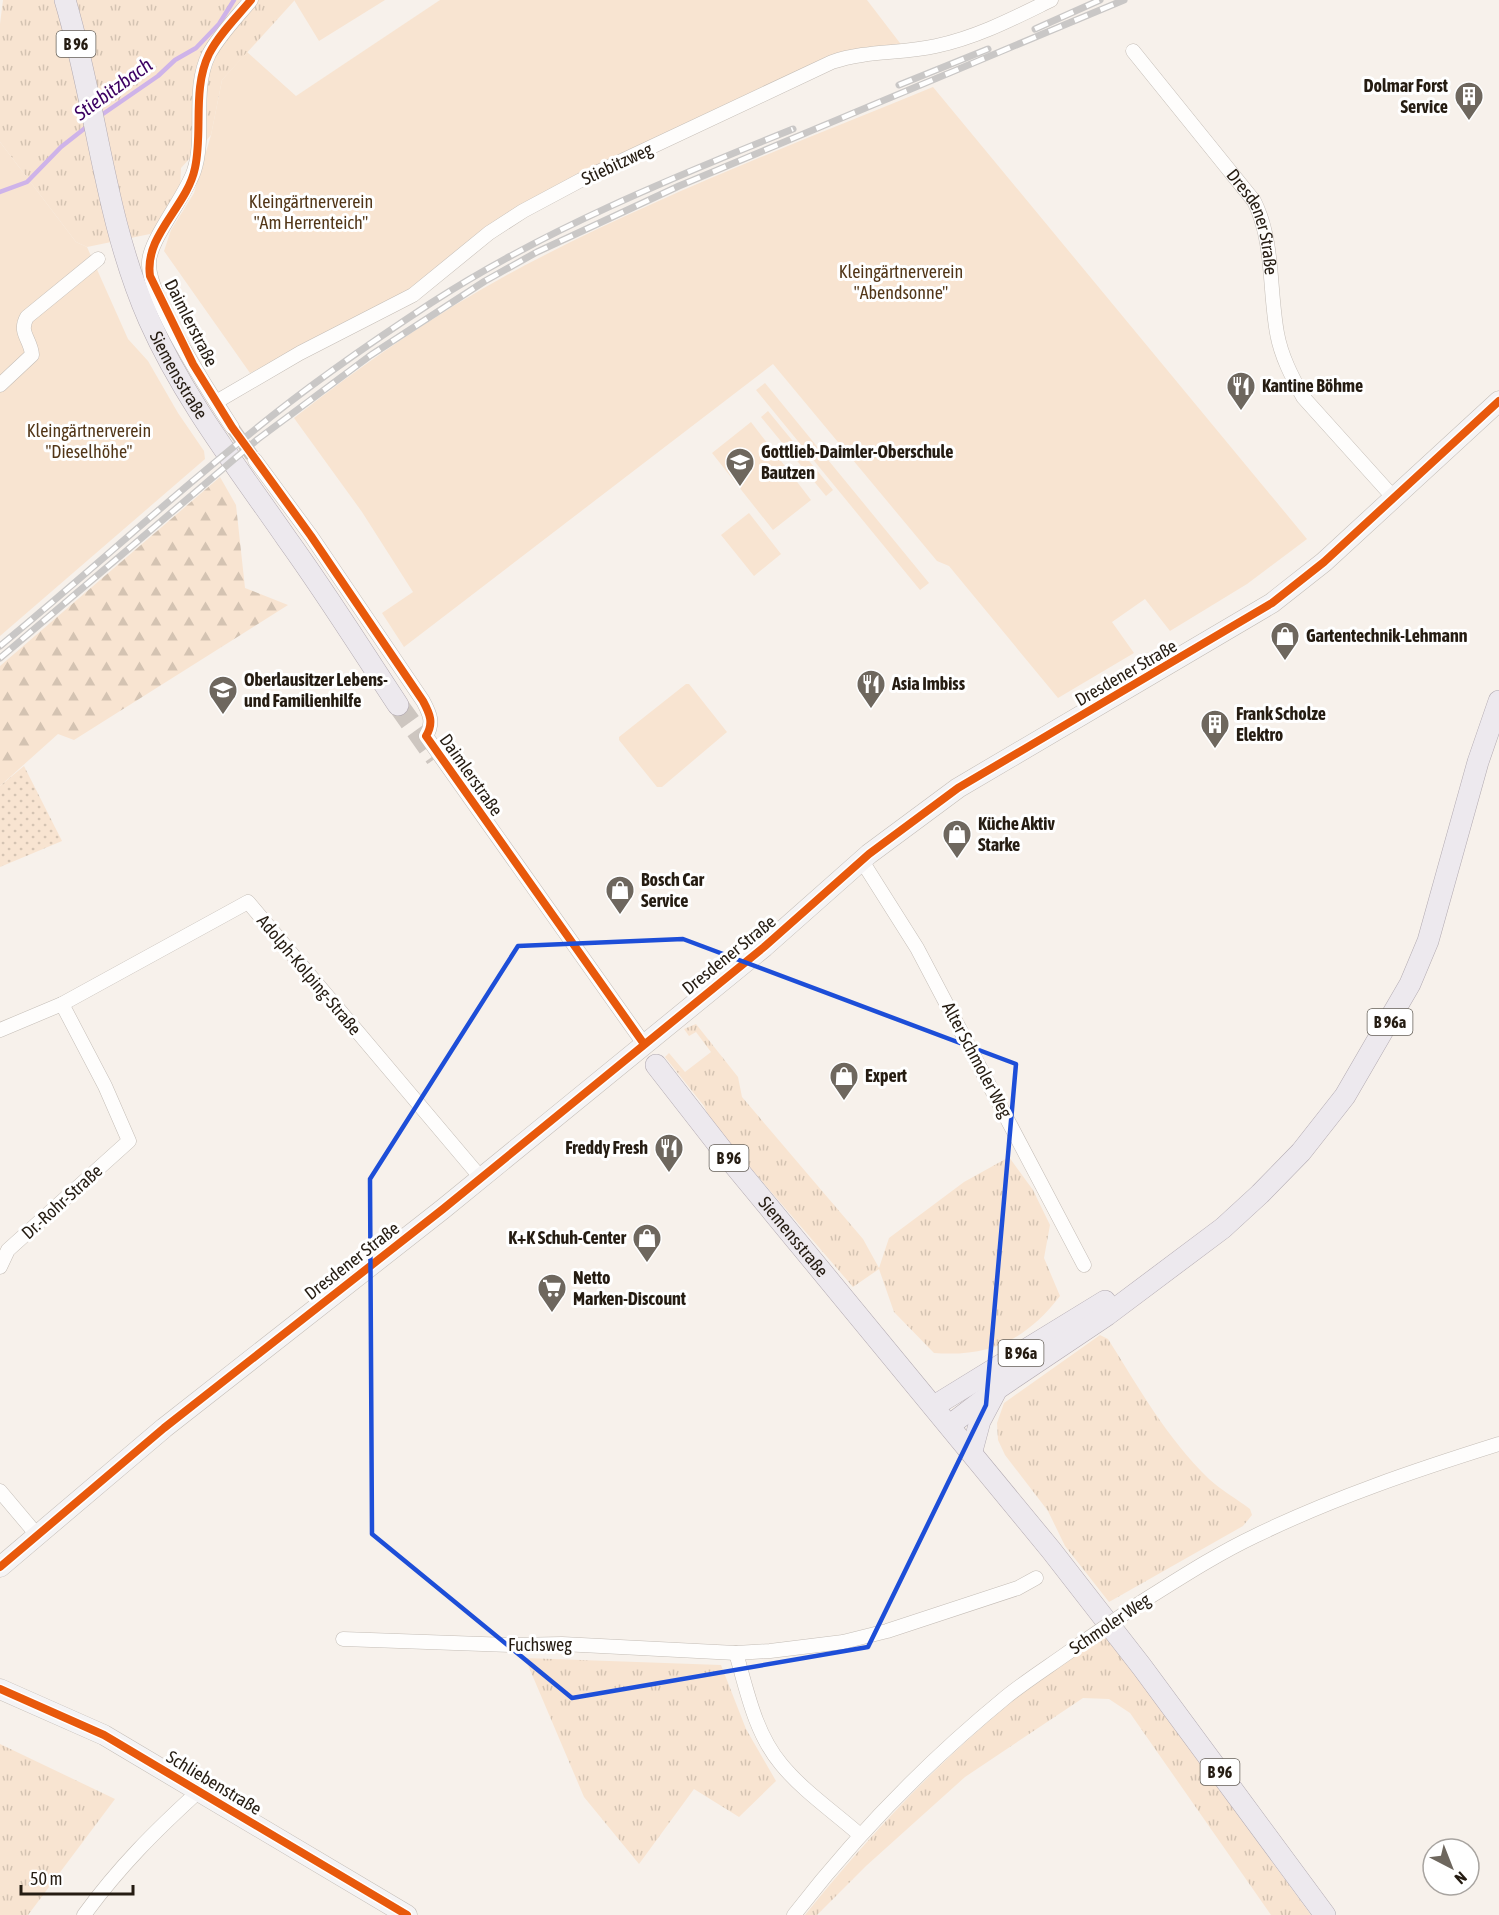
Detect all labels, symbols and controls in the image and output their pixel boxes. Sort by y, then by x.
road number: B 96 [56,31,96,57]
water label: Stiebitzbach [68,52,156,125]
place label: Dolmar Forst Service [1363,75,1449,117]
building icon: Dolmar Forst Service [1453,80,1485,122]
street label: Stiebitzweg [578,138,656,189]
street label: Dresdener Straße [1222,165,1282,276]
park label: Kleingärtnerverein "Am Herrenteich" [249,191,373,233]
park label: Kleingärtnerverein "Abendsonne" [839,261,963,303]
street label: Daimlerstraße [160,276,222,370]
street label: Siemensstraße [146,328,212,423]
restaurant icon: Kantine Böhme [1225,370,1257,412]
place label: Kantine Böhme [1262,375,1363,396]
park label: Kleingärtnerverein "Dieselhöhe" [27,420,151,462]
place label: Gottlieb-Daimler-Oberschule Bautzen [761,441,953,483]
school or university icon: Gottlieb-Daimler-Oberschule Bautzen [724,446,756,488]
shop icon: Gartentechnik-Lehmann [1269,620,1301,662]
place label: Gartentechnik-Lehmann [1306,625,1468,646]
street label: Dresdener Straße [1071,635,1180,710]
restaurant icon: Asia Imbiss [855,668,887,710]
place label: Oberlausitzer Lebens- und Familienhilfe [244,669,388,711]
place label: Asia Imbiss [891,673,966,694]
school or university icon: Oberlausitzer Lebens- und Familienhilfe [207,674,239,716]
place label: Frank Scholze Elektro [1236,703,1326,745]
building icon: Frank Scholze Elektro [1199,708,1231,750]
street label: Daimlerstraße [436,730,507,820]
place label: Küche Aktiv Starke [978,813,1055,855]
shop icon: Küche Aktiv Starke [941,818,973,860]
place label: Bosch Car Service [641,869,705,911]
shop icon: Bosch Car Service [604,874,636,916]
street label: Adolph-Kolping-Straße [253,910,366,1039]
street label: Dresdener Straße [678,911,780,999]
street label: Alter Schmoler Weg [938,998,1017,1121]
road number: B 96a [1368,1009,1412,1035]
shop icon: Expert [828,1060,860,1102]
place label: Expert [865,1065,908,1086]
restaurant icon: Freddy Fresh [653,1132,685,1174]
place label: Freddy Fresh [565,1137,648,1158]
road number: B 96 [710,1145,748,1171]
street label: Dr.-Rohr-Straße [17,1160,106,1243]
street label: Siemensstraße [755,1192,833,1281]
street label: Dresdener Straße [300,1217,403,1304]
shop icon: K+K Schuh-Center [631,1222,663,1264]
place label: K+K Schuh-Center [508,1227,627,1248]
place label: Netto Marken-Discount [573,1267,687,1309]
supermarket icon: Netto Marken-Discount [536,1272,568,1314]
road number: B 96a [998,1340,1044,1366]
street label: Schmoler Weg [1065,1589,1154,1658]
street label: Fuchsweg [508,1634,572,1655]
street label: Schliebenstraße [163,1746,266,1819]
road number: B 96 [1200,1759,1240,1785]
north arrow [1421,1837,1481,1897]
scale bar [21,1858,134,1896]
text: 50 m [30,1868,62,1889]
text: N [1452,1868,1471,1888]

